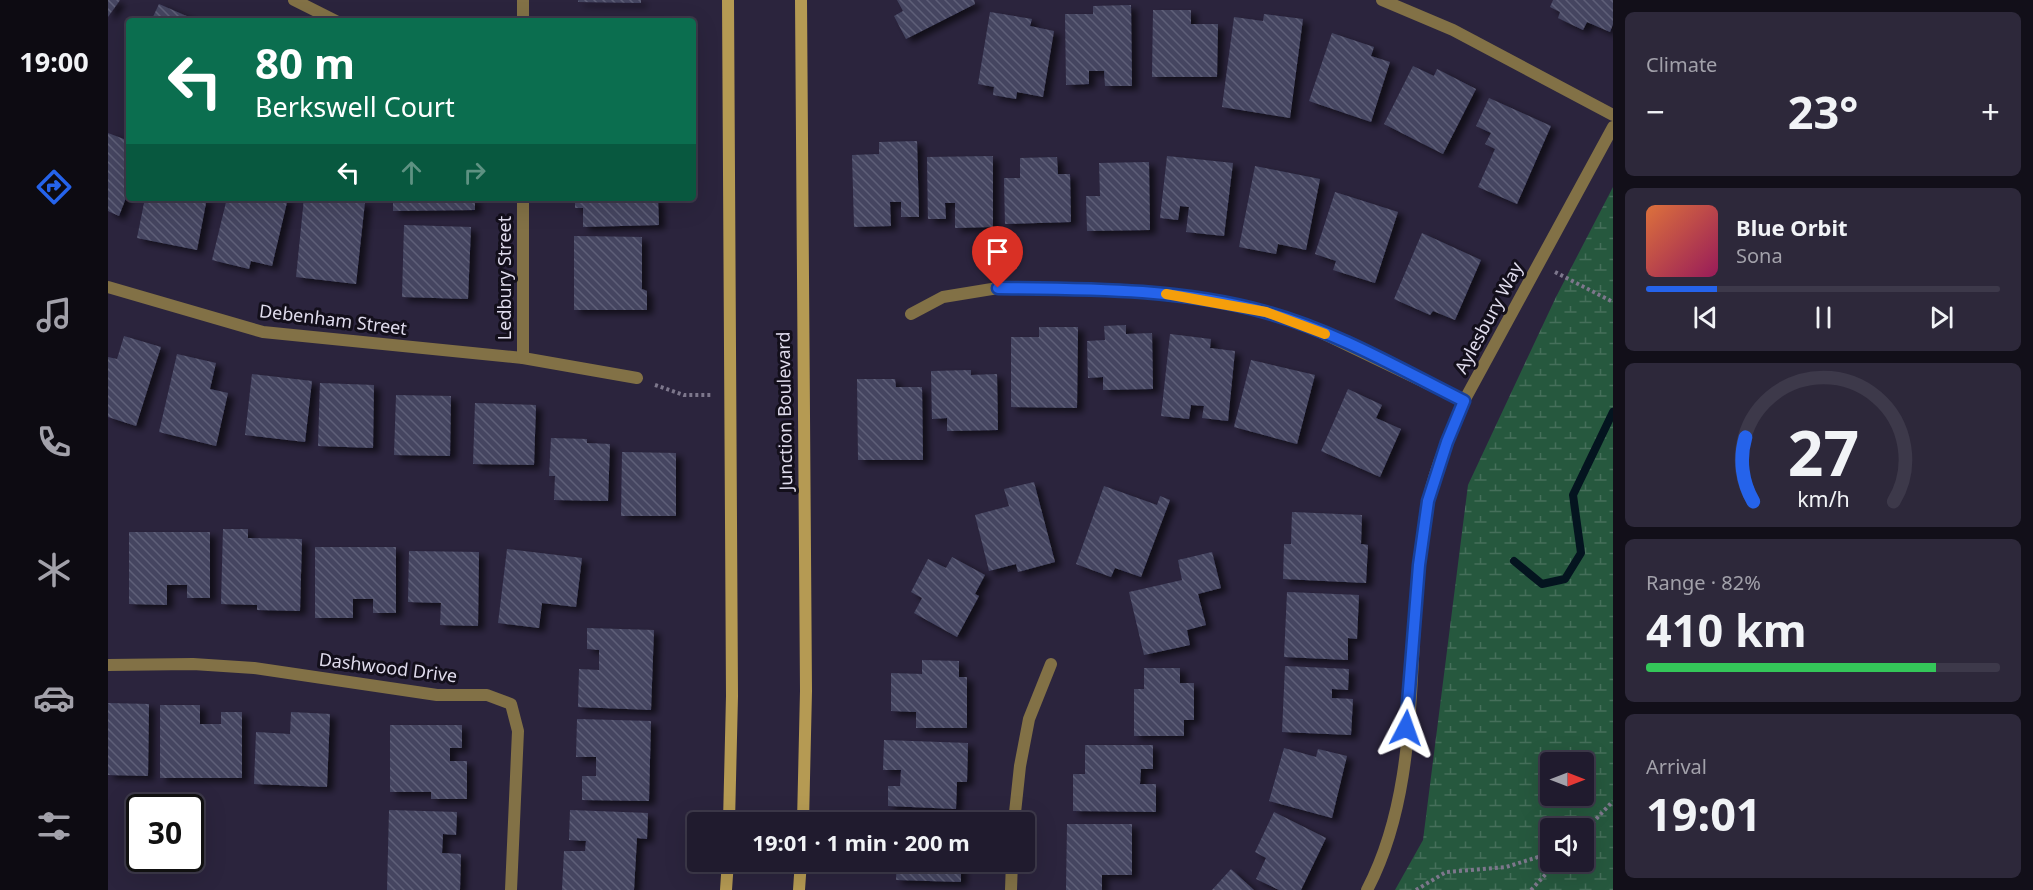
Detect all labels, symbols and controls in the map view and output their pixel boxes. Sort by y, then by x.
text: 80 m [255,34,355,91]
icon: left [156,42,234,120]
text: 19:00 [19,43,89,80]
text: Climate [1646,51,1717,78]
text: 23° [1788,81,1858,142]
text: Berkswell Court [255,88,455,125]
text: − [1646,89,1665,134]
text: + [1981,89,2000,134]
icon: left [332,156,365,189]
icon: ahead [395,156,428,189]
icon: right [458,156,491,189]
icon: directions [33,166,75,208]
text: Blue Orbit [1736,212,1848,242]
street label: Ledbury Street [492,215,516,340]
pin [972,226,1023,288]
icon: arrive [981,235,1014,268]
text: Sona [1736,242,1783,269]
street label: Aylesbury Way [1449,257,1528,378]
icon: music [33,294,75,336]
street label: Debenham Street [258,298,409,340]
icon: previous [1689,301,1722,334]
icon: pause [1807,301,1840,334]
icon: next [1925,301,1958,334]
street label: Junction Boulevard [771,331,797,493]
text: 27 [1787,409,1859,494]
icon: phone [33,421,75,463]
text: km/h [1797,484,1849,513]
icon: climate [33,549,75,591]
text: Range · 82% [1646,569,1761,596]
text: 410 km [1646,599,1807,660]
street label: Dashwood Drive [318,647,459,687]
icon: car [33,677,75,719]
position arrow [1374,696,1438,760]
north arrow [1540,752,1594,806]
map controls [1540,752,1594,872]
text: Arrival [1646,753,1707,780]
text: 19:01 [1646,783,1762,844]
speed limit sign: 30 [126,794,204,872]
icon: filters [33,805,75,847]
button: sound [1540,818,1594,872]
text: 19:01 · 1 min · 200 m [752,827,970,857]

